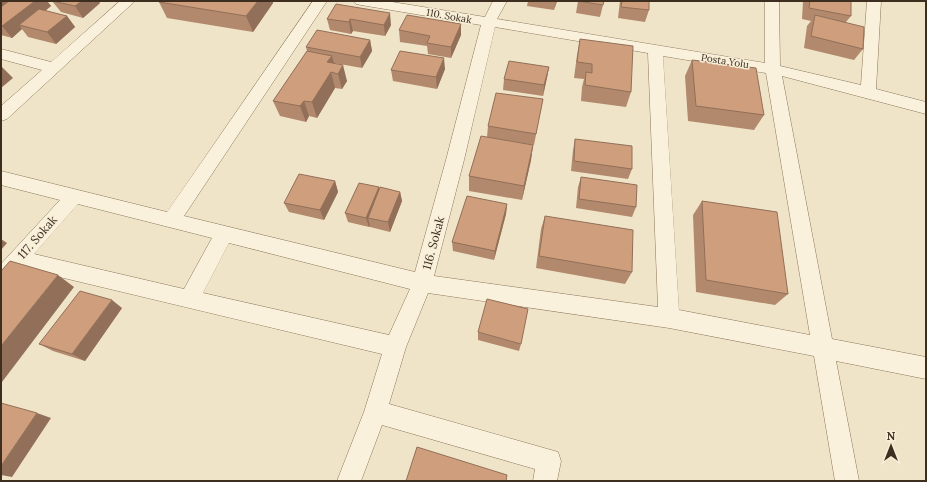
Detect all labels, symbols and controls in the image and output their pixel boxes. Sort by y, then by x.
street label: 110. Sokak [425,6,473,26]
street label: Posta Yolu [700,51,750,71]
street label: 117. Sokak [14,212,60,262]
street label: 116. Sokak [419,214,447,271]
north arrow [871,426,911,466]
text: N [887,429,896,443]

